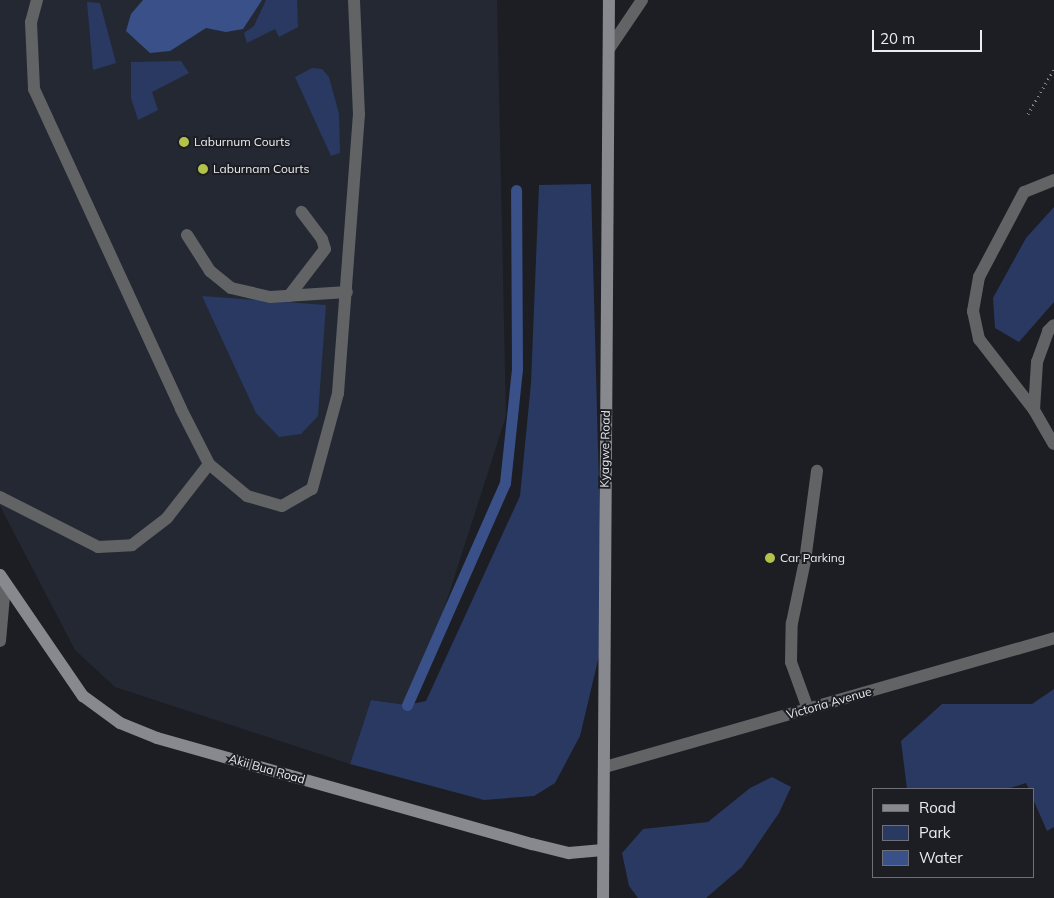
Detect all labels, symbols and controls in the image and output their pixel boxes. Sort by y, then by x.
scale bar [874,20,984,52]
text: 20 m [880,29,915,48]
place label: Laburnum Courts [194,135,290,149]
marker: Laburnum Courts [178,136,190,148]
place label: Laburnam Courts [213,162,310,176]
marker: Laburnam Courts [197,163,209,175]
street label: Kyagwe Road [597,410,613,488]
place label: Car Parking [780,551,845,565]
marker: Car Parking [764,552,776,564]
street label: Victoria Avenue [785,684,873,722]
street label: Akii Bua Road [227,751,307,787]
legend [872,788,1034,878]
text: Road [919,798,956,817]
text: Park [919,823,951,842]
text: Water [919,848,963,867]

